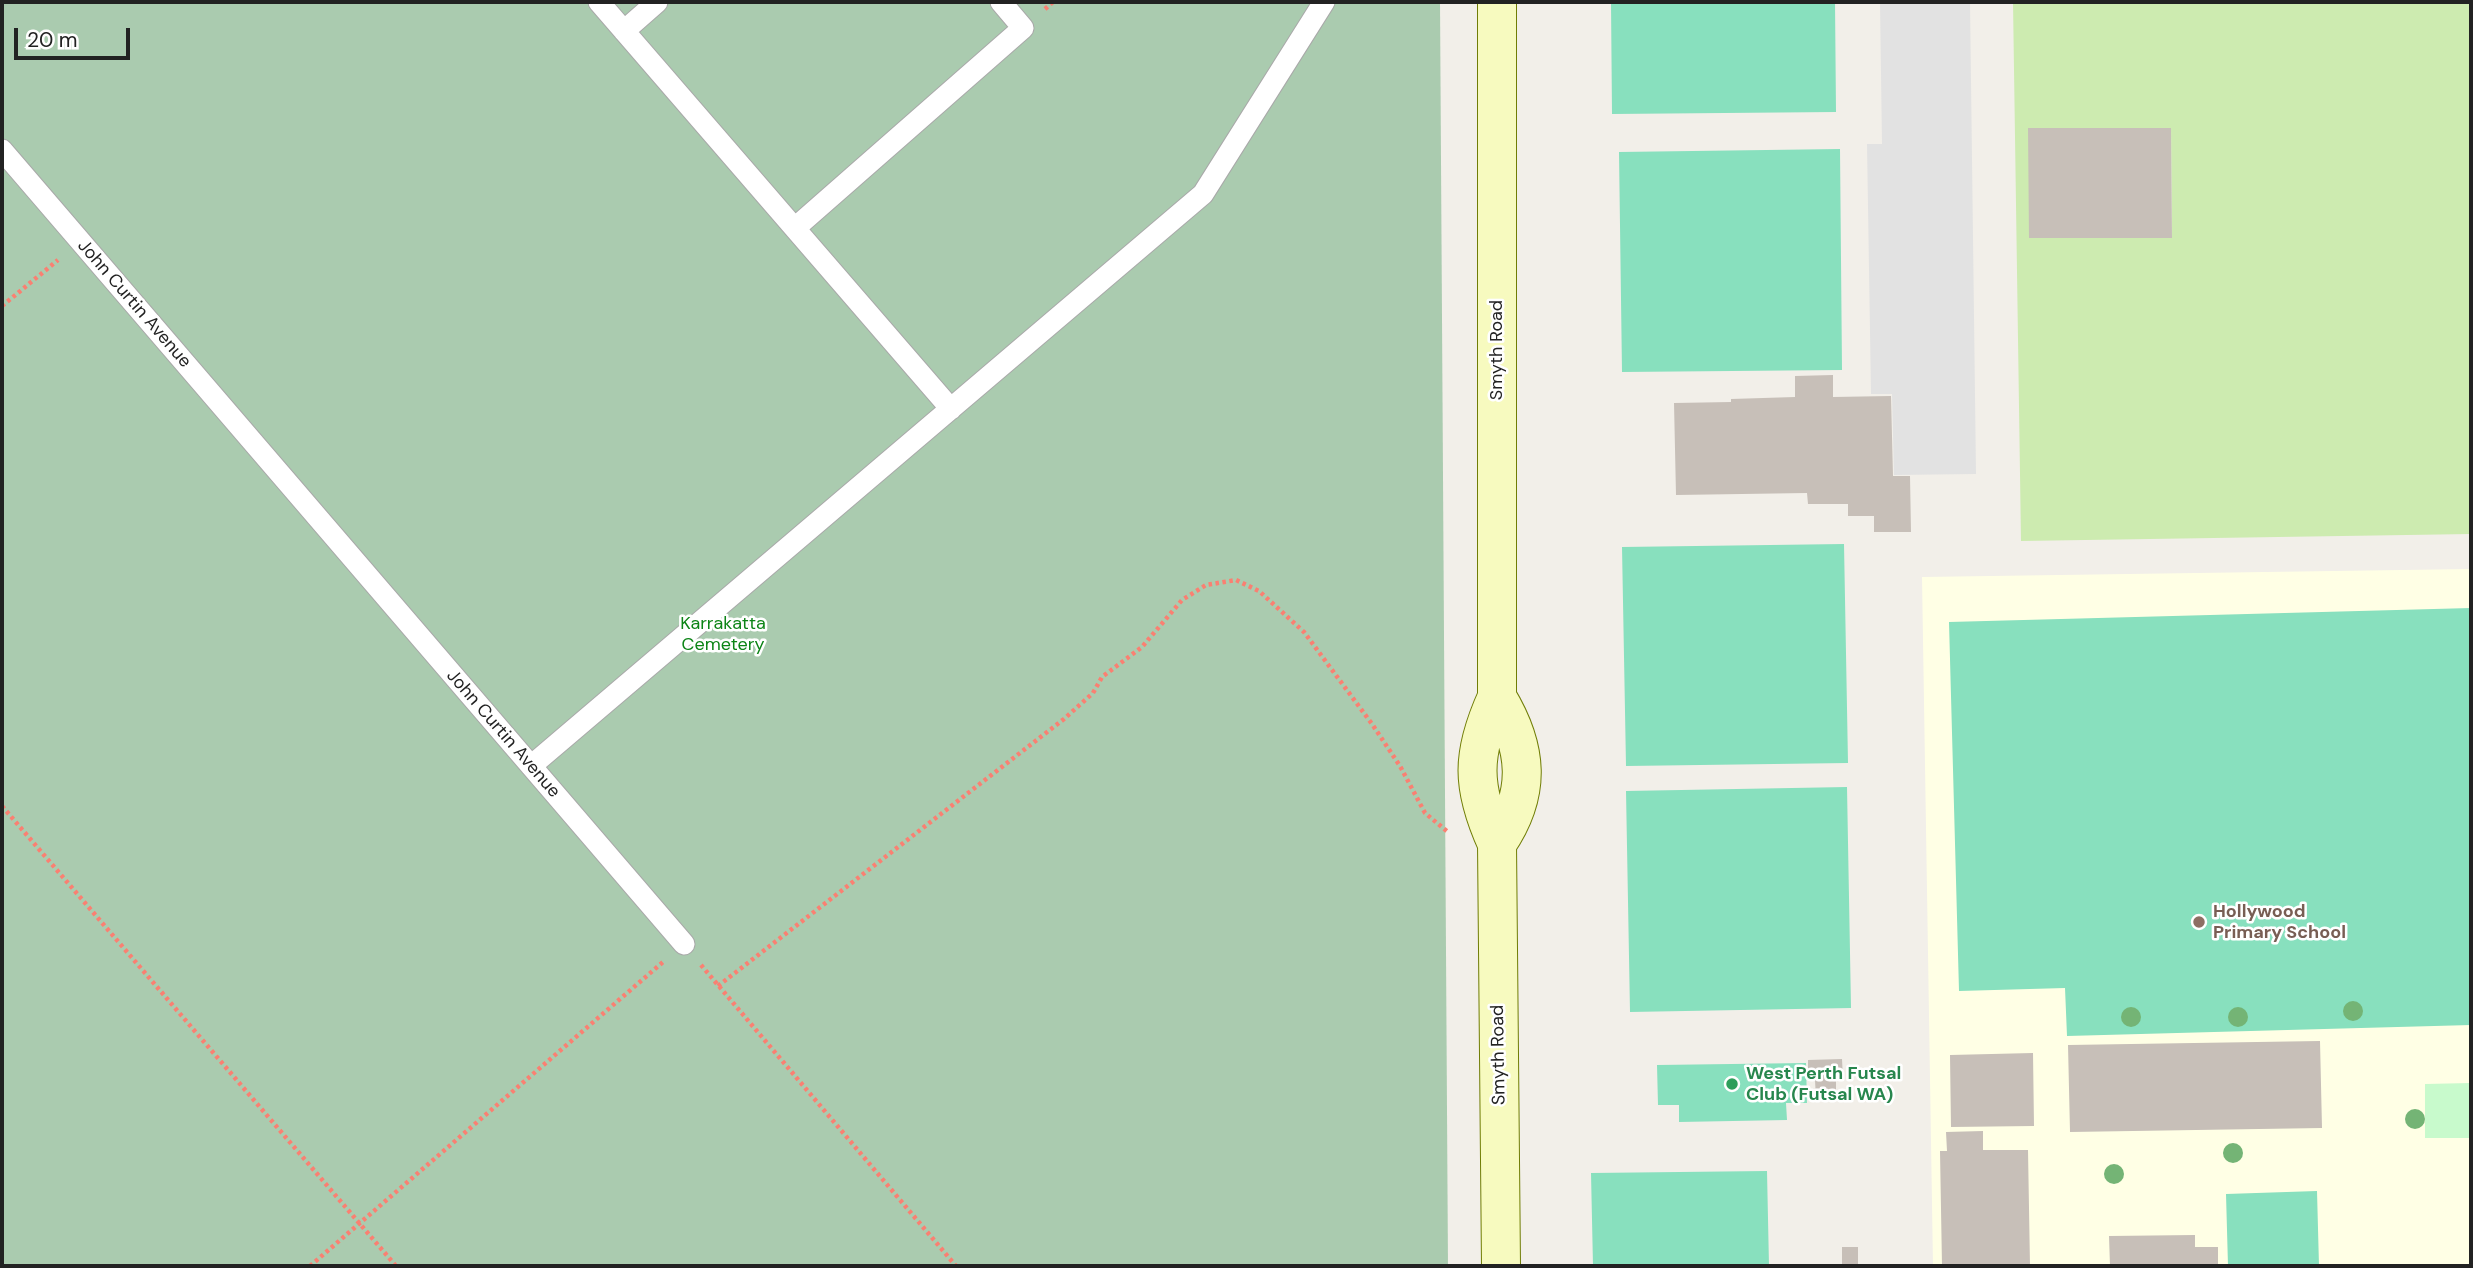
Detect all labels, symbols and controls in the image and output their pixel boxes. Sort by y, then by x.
scale bar [18,14,133,58]
text: 20 m [27,26,78,54]
street label: John Curtin Avenue [72,236,196,372]
street label: Smyth Road [1486,300,1508,400]
park label: Karrakatta Cemetery [680,613,766,656]
street label: John Curtin Avenue [441,666,565,802]
place label: Hollywood Primary School [2213,901,2346,944]
marker: Hollywood Primary School [2191,914,2207,930]
street label: Smyth Road [1487,1005,1511,1105]
place label: West Perth Futsal Club (Futsal WA) [1746,1063,1901,1106]
marker: West Perth Futsal Club (Futsal WA) [1724,1076,1740,1092]

